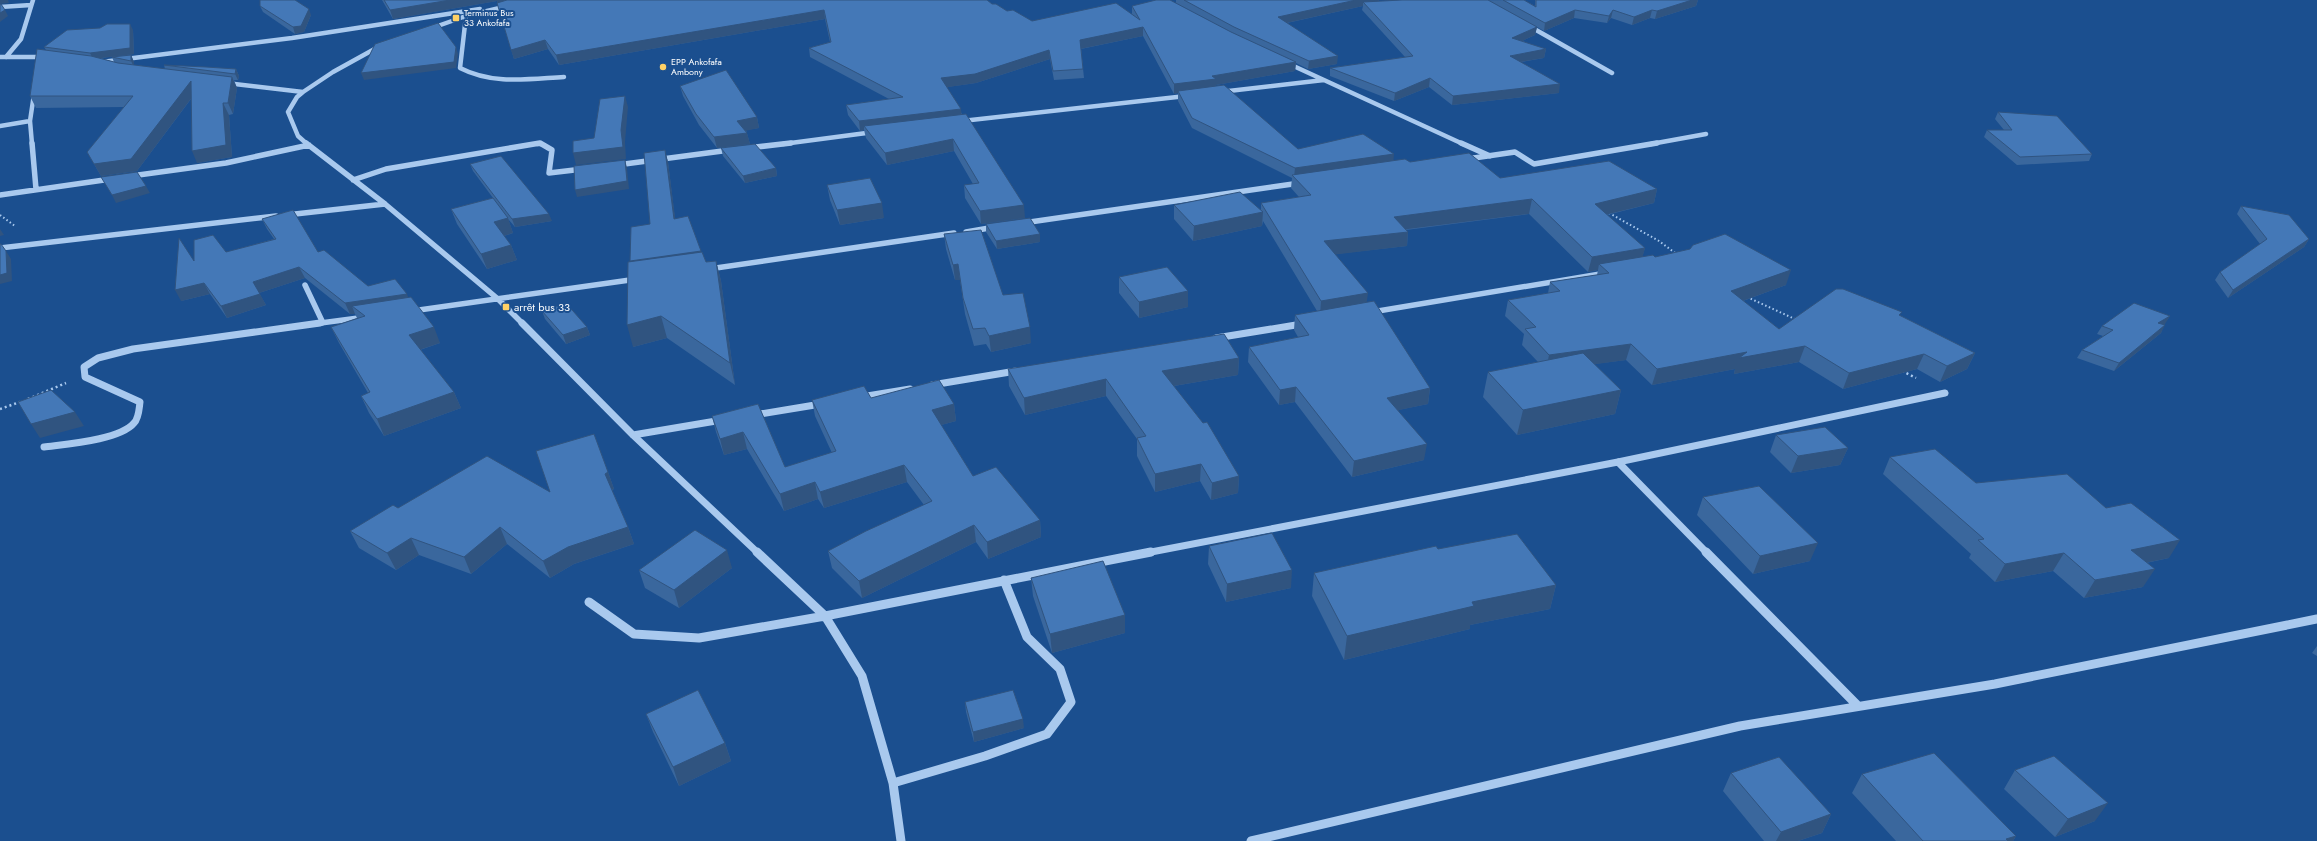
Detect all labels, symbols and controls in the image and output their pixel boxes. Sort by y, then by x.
place label: Terminus Bus 33 Ankofafa [464,6,514,29]
marker: Terminus Bus 33 Ankofafa [451,13,461,23]
place label: EPP Ankofafa Ambony [671,55,722,78]
marker: EPP Ankofafa Ambony [658,62,668,72]
place label: arrêt bus 33 [514,299,570,315]
marker: arrêt bus 33 [501,302,511,312]

